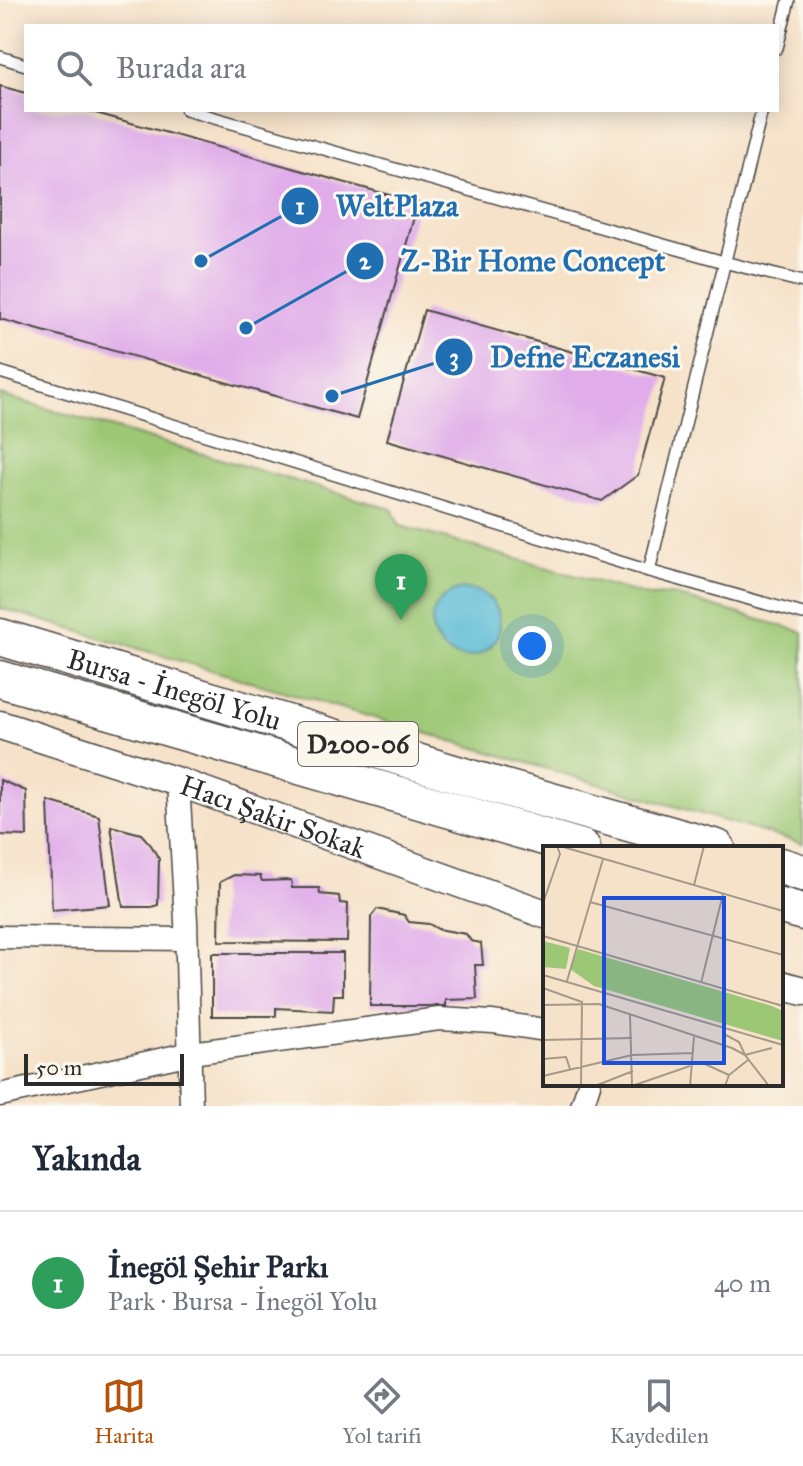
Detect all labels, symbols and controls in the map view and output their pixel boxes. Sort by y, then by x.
search box [24,24,779,112]
icon: search [52,46,96,90]
text: Burada ara [116,50,247,86]
callout: WeltPlaza [280,179,475,233]
text: WeltPlaza [336,188,460,224]
text: 1 [295,191,305,221]
callout: Z-Bir Home Concept [345,234,681,288]
text: Z-Bir Home Concept [401,243,666,279]
text: 2 [359,246,372,276]
callout: Defne Eczanesi [434,330,696,384]
text: Defne Eczanesi [490,339,681,375]
text: 3 [449,342,459,372]
pin: 1 [375,554,427,620]
your location [512,626,552,666]
street label: Bursa - İnegöl Yolu [63,641,286,738]
road number: D200-06 [298,722,418,766]
street label: Hacı Şakir Sokak [175,767,371,866]
inset map [543,846,783,1086]
scale bar [24,1050,184,1086]
text: 50 m [36,1054,82,1081]
text: Yakında [32,1138,141,1179]
text: İnegöl Şehir Parkı [108,1249,328,1285]
text: 1 [53,1267,63,1299]
text: 40 m [714,1267,771,1299]
text: Park · Bursa - İnegöl Yolu [108,1285,378,1317]
tab: Harita [94,1374,154,1449]
tab: Yol tarifi [342,1374,421,1449]
tab: Kaydedilen [610,1374,709,1449]

